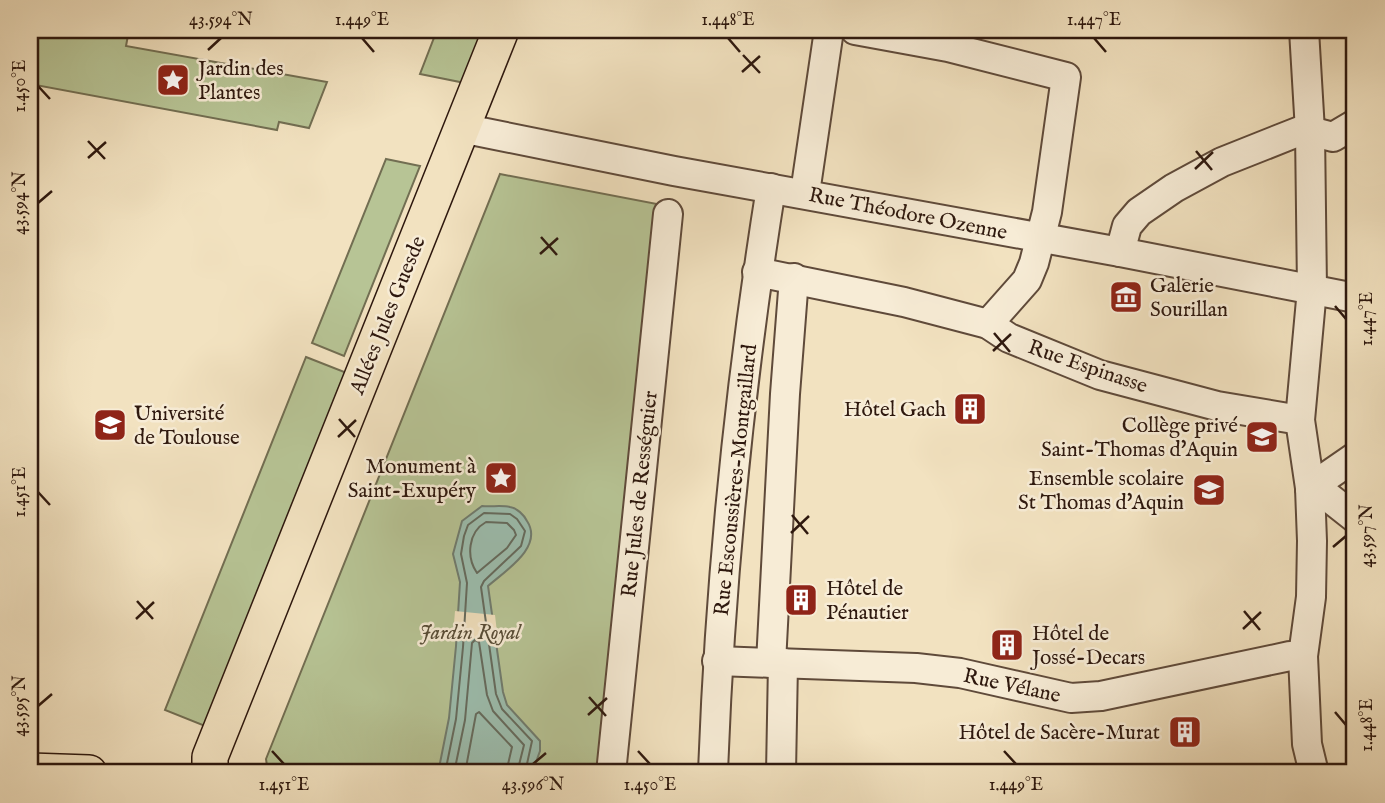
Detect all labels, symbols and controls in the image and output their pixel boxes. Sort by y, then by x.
text: 43.594°N [189,9,253,32]
text: 1.449°E [335,9,389,32]
text: 1.448°E [701,9,755,32]
text: 1.447°E [1067,9,1121,32]
place label: Jardin des Plantes [196,56,284,107]
text: 1.450°E [9,60,32,112]
place icon: Jardin des Plantes [154,61,192,99]
text: 43.594°N [9,171,32,235]
street label: Rue Théodore Ozenne [806,182,1010,247]
street label: Allées Jules Guesde [344,232,433,400]
place label: Galerie Sourillan [1150,273,1228,324]
museum icon: Galerie Sourillan [1107,278,1145,316]
text: 1.447°E [1356,292,1379,346]
street label: Rue Espinasse [1024,334,1151,401]
street label: Rue Escoussières-Montgaillard [709,342,764,617]
street label: Rue Jules de Rességuier [616,389,665,599]
building icon: Hôtel Gach [951,390,989,428]
place label: Hôtel Gach [844,397,946,424]
place label: Université de Toulouse [134,401,240,452]
school or university icon: Université de Toulouse [91,406,129,444]
place label: Collège privé Saint-Thomas d'Aquin [1041,413,1238,464]
school or university icon: Collège privé Saint-Thomas d'Aquin [1243,418,1281,456]
place label: Monument à Saint-Exupéry [348,454,477,505]
place icon: Monument à Saint-Exupéry [482,459,520,497]
place label: Ensemble scolaire St Thomas d'Aquin [1018,466,1184,517]
text: 1.451°E [9,467,32,517]
school or university icon: Ensemble scolaire St Thomas d'Aquin [1190,471,1228,509]
text: 43.597°N [1356,504,1379,568]
place label: Hôtel de Pénautier [826,576,909,627]
building icon: Hôtel de Pénautier [782,581,820,619]
park label: Jardin Royal [419,620,523,647]
place label: Hôtel de Jossé-Decars [1030,621,1145,672]
building icon: Hôtel de Jossé-Decars [988,626,1026,664]
street label: Rue Vélane [960,663,1063,710]
text: 43.595°N [9,675,32,737]
text: 1.448°E [1356,698,1379,752]
building icon: Hôtel de Sacère-Murat [1166,713,1204,751]
place label: Hôtel de Sacère-Murat [958,720,1160,747]
text: 1.451°E [259,774,309,797]
text: 43.596°N [502,774,565,797]
text: 1.450°E [624,774,676,797]
text: 1.449°E [989,774,1043,797]

